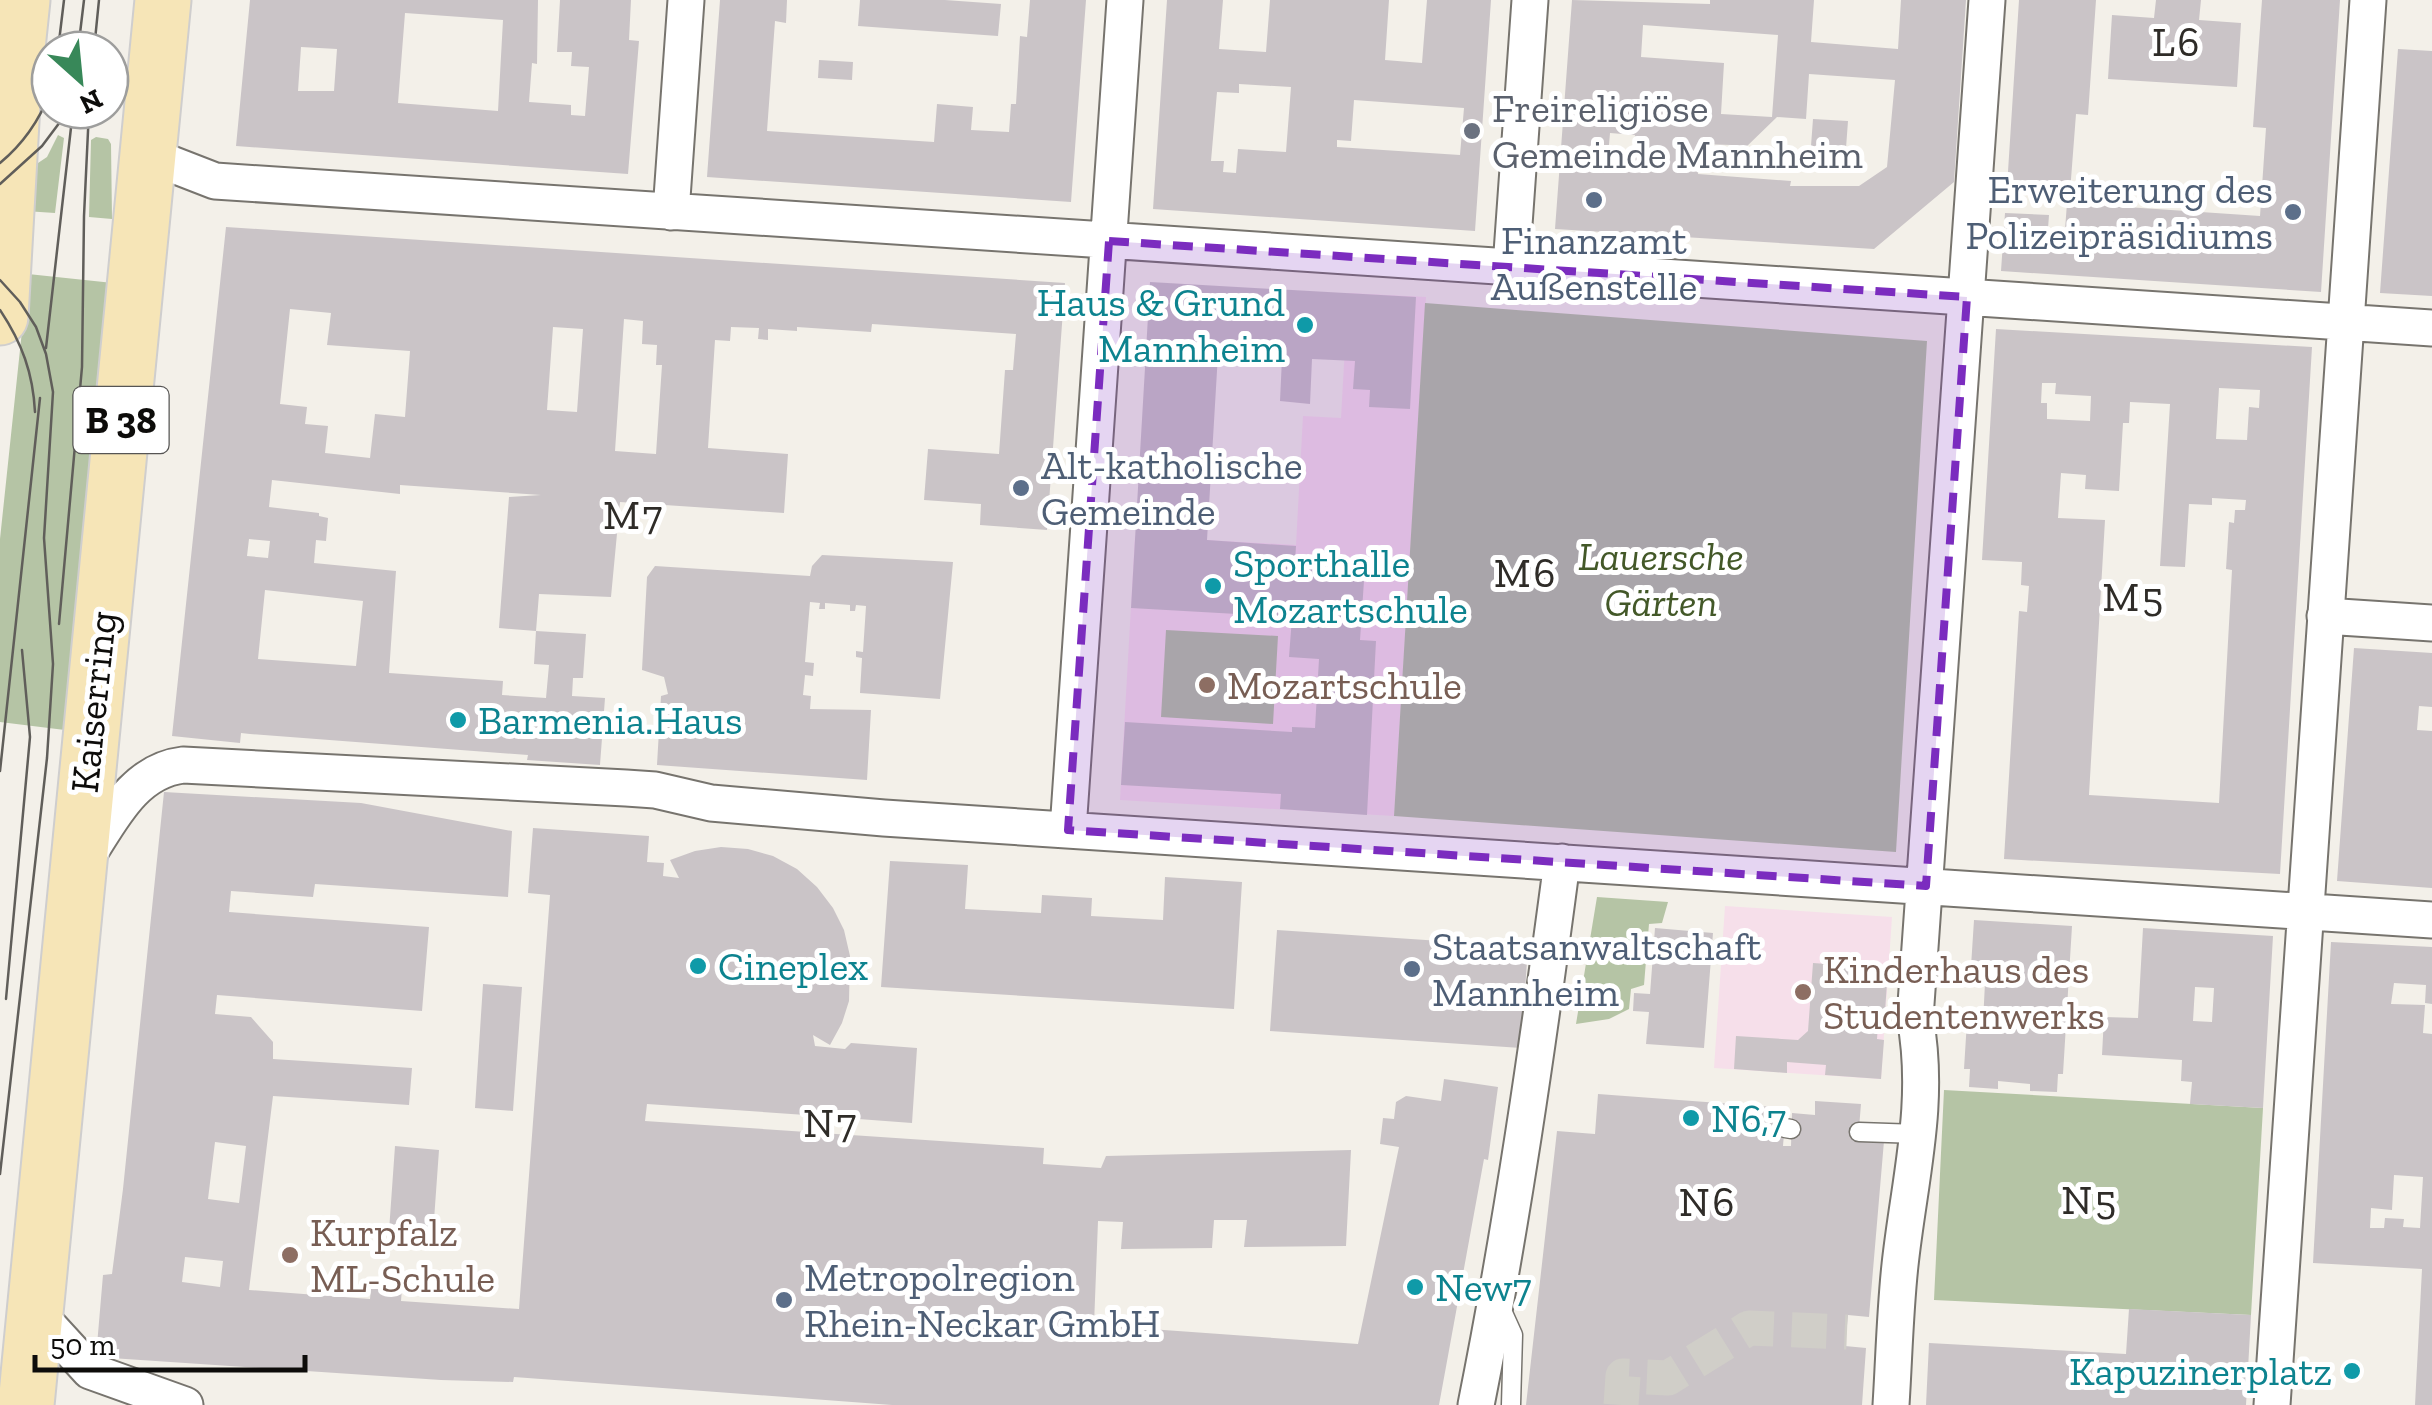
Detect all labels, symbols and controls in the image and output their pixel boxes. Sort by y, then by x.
district label: L6 [2152,16,2202,67]
north arrow [30,30,130,130]
text: N [74,82,108,121]
place label: Freireligiöse Gemeinde Mannheim [1492,84,1863,178]
marker: Freireligiöse Gemeinde Mannheim [1461,120,1483,142]
place label: Erweiterung des Polizeipräsidiums [1966,165,2273,259]
marker: Finanzamt Außenstelle [1583,189,1605,211]
marker: Erweiterung des Polizeipräsidiums [2282,201,2304,223]
place label: Finanzamt Außenstelle [1491,216,1697,310]
place label: Haus & Grund Mannheim [1037,278,1285,372]
marker: Haus & Grund Mannheim [1294,314,1316,336]
road number: B 38 [74,387,168,453]
place label: Alt-katholische Gemeinde [1041,441,1303,535]
marker: Alt-katholische Gemeinde [1010,477,1032,499]
district label: M7 [603,489,665,540]
park label: Lauersche Gärten [1578,532,1744,626]
place label: Sporthalle Mozartschule [1233,539,1468,633]
district label: M6 [1494,547,1558,598]
district label: M5 [2102,571,2166,622]
marker: Sporthalle Mozartschule [1202,575,1224,597]
street label: Kaiserring [60,609,126,795]
place label: Mozartschule [1227,661,1462,709]
marker: Mozartschule [1196,674,1218,696]
place label: Barmenia.Haus [478,696,743,744]
marker: Barmenia.Haus [447,709,469,731]
place label: Staatsanwaltschaft Mannheim [1432,922,1762,1016]
place label: Cineplex [718,942,868,990]
place label: Kinderhaus des Studentenwerks [1823,945,2105,1039]
marker: Cineplex [687,955,709,977]
marker: Staatsanwaltschaft Mannheim [1401,958,1423,980]
marker: Kinderhaus des Studentenwerks [1792,981,1814,1003]
place label: N6,7 [1711,1094,1786,1142]
district label: N7 [803,1097,859,1148]
marker: N6,7 [1680,1107,1702,1129]
district label: N5 [2061,1174,2119,1225]
district label: N6 [1679,1176,1737,1227]
place label: Kurpfalz ML-Schule [310,1208,495,1302]
marker: Kurpfalz ML-Schule [279,1244,301,1266]
place label: Metropolregion Rhein-Neckar GmbH [804,1253,1161,1347]
place label: New7 [1435,1263,1532,1311]
marker: New7 [1404,1276,1426,1298]
marker: Metropolregion Rhein-Neckar GmbH [773,1289,795,1311]
scale bar [35,1310,305,1372]
text: 50 m [50,1327,115,1363]
place label: Kapuzinerplatz [2069,1347,2332,1395]
marker: Kapuzinerplatz [2341,1360,2363,1382]

